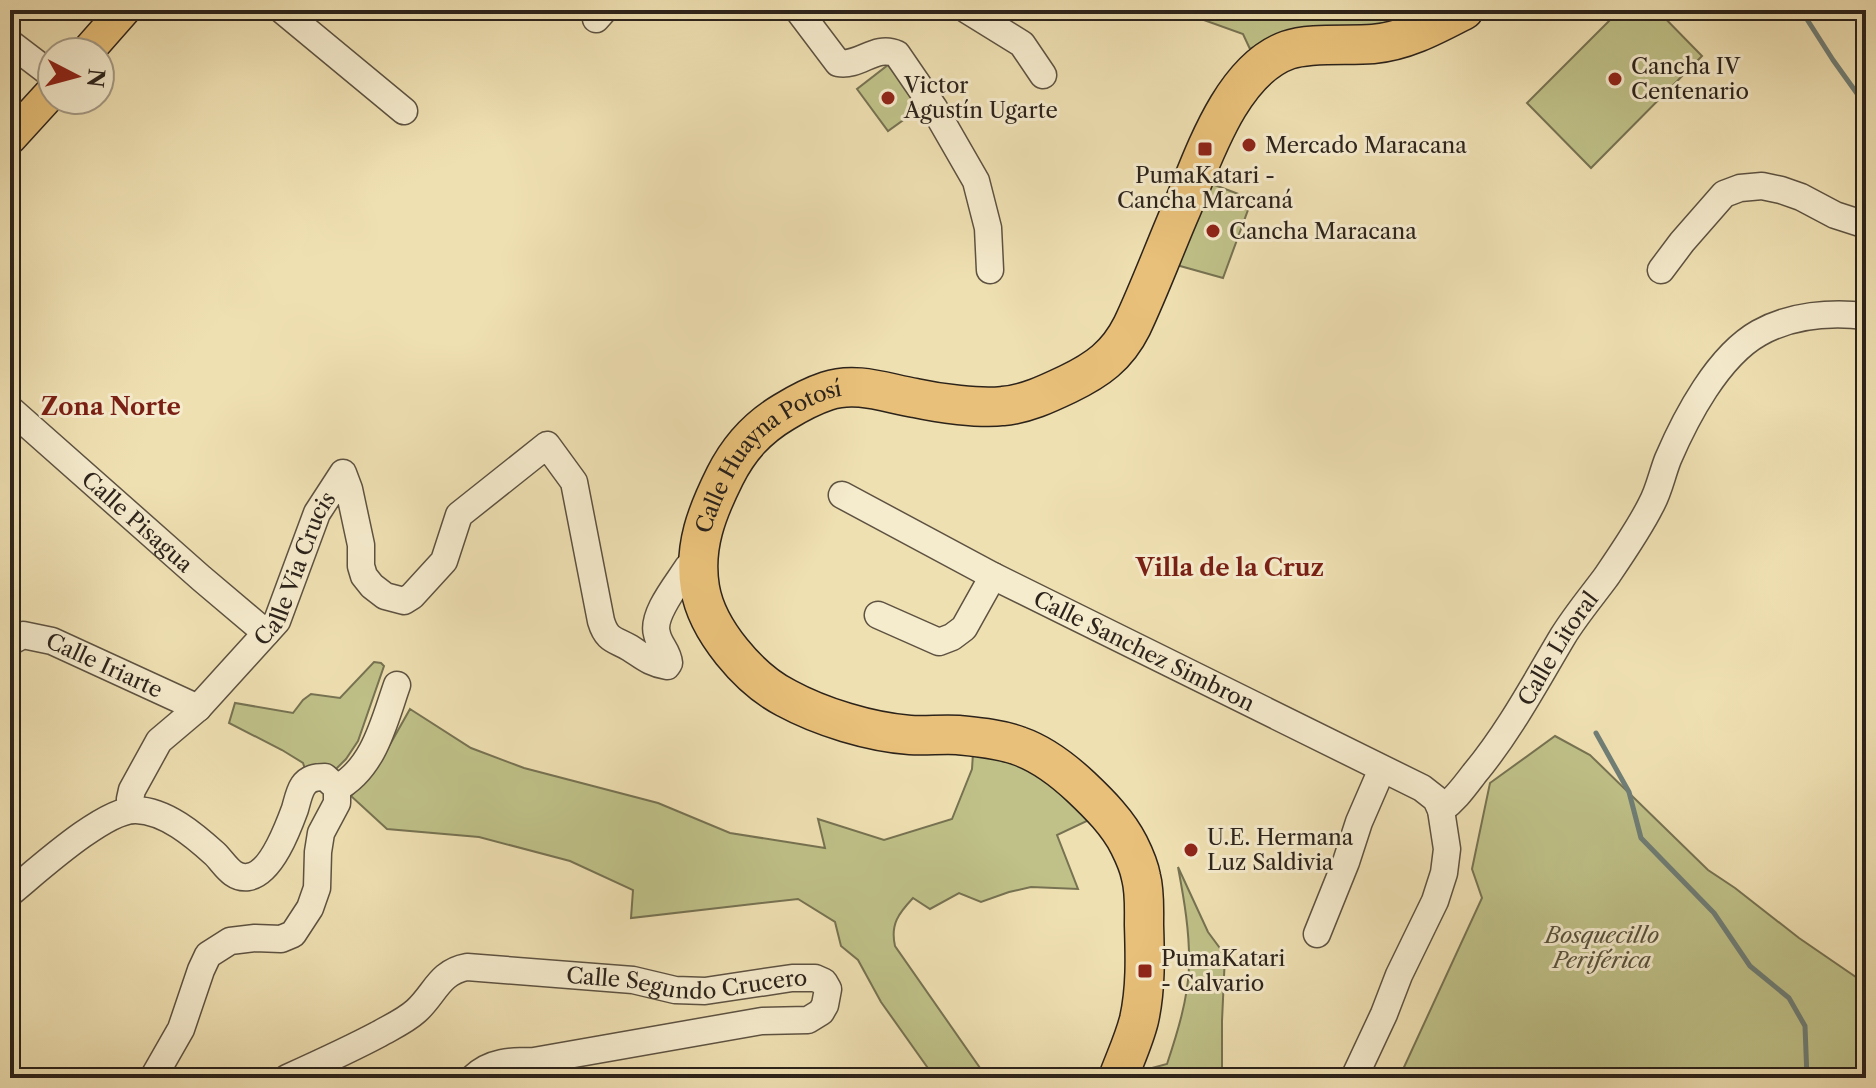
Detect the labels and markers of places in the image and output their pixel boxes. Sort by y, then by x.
place label: Cancha IV Centenario [1631,53,1749,105]
marker: Cancha IV Centenario [1606,70,1624,88]
place label: Victor Agustín Ugarte [903,72,1058,124]
marker: Victor Agustín Ugarte [879,89,897,107]
place label: Mercado Maracana [1265,132,1467,159]
marker: Mercado Maracana [1240,136,1258,154]
marker: PumaKatari - Cancha Marcaná [1196,140,1214,158]
place label: PumaKatari - Cancha Marcaná [1117,162,1293,214]
place label: Cancha Maracana [1229,218,1417,245]
marker: Cancha Maracana [1204,222,1222,240]
place label: U.E. Hermana Luz Saldivia [1207,824,1354,876]
marker: U.E. Hermana Luz Saldivia [1182,841,1200,859]
place label: PumaKatari - Calvario [1161,945,1286,997]
marker: PumaKatari - Calvario [1136,962,1154,980]

